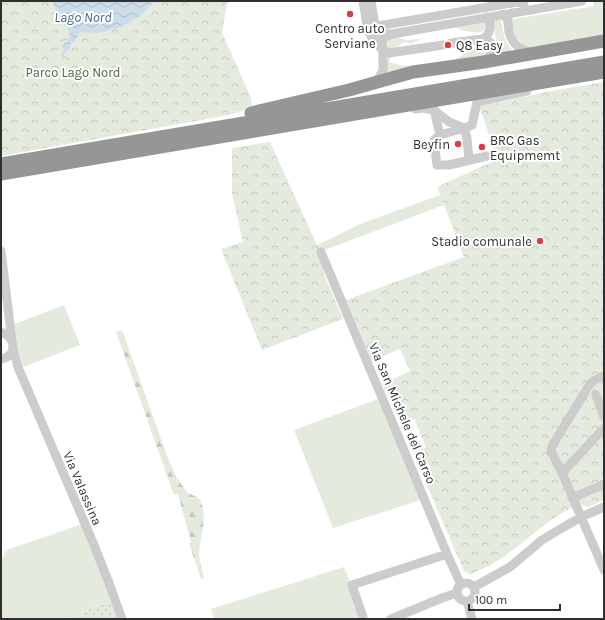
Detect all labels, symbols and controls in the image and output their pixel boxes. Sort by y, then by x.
water label: Lago Nord [54,9,112,26]
marker: Centro auto Serviane [345,9,355,19]
place label: Centro auto Serviane [315,21,385,51]
place label: Q8 Easy [456,38,503,53]
marker: Q8 Easy [443,40,453,50]
park label: Parco Lago Nord [25,65,121,80]
place label: BRC Gas Equipmemt [490,133,560,164]
place label: Beyfin [413,137,450,152]
marker: Beyfin [453,139,463,149]
marker: BRC Gas Equipmemt [477,142,487,152]
place label: Stadio comunale [431,234,532,249]
marker: Stadio comunale [535,236,545,246]
street label: Via San Michele del Carso [366,340,439,486]
street label: Via Valassina [60,449,105,527]
scale bar [469,586,560,612]
text: 100 m [475,593,507,607]

